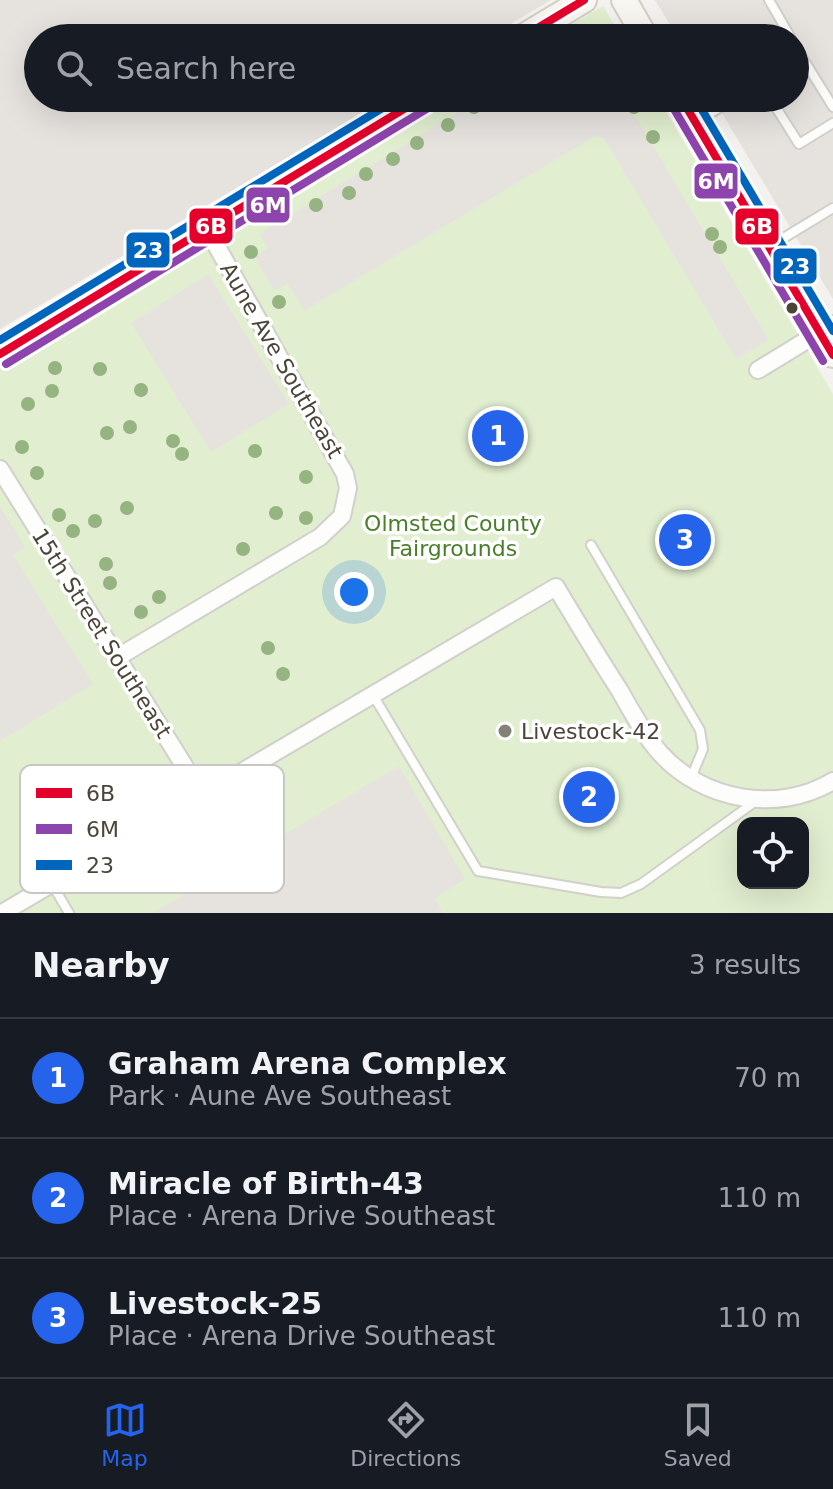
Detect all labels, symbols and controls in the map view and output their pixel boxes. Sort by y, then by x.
search box [24,24,809,112]
icon: search [52,46,96,90]
text: Search here [116,51,296,86]
line badge: 6M [693,162,739,200]
text: 6M [697,169,735,194]
line badge: 6M [245,186,291,224]
text: 6M [249,193,287,218]
line badge: 6B [188,207,234,245]
line badge: 6B [734,207,780,246]
text: 6B [195,214,227,239]
text: 6B [741,214,773,239]
line badge: 23 [125,231,171,269]
text: 23 [133,238,163,263]
line badge: 23 [772,247,818,285]
text: 23 [780,254,810,279]
street label: Aune Ave Southeast [215,258,348,463]
unlabelled marker [784,300,800,316]
pin: 1 [472,406,524,466]
pin: 3 [659,510,711,570]
park label: Olmsted County Fairgrounds [364,511,542,561]
street label: 15th Street Southeast [27,524,177,743]
your location [334,572,374,612]
place label: Livestock-42 [521,719,660,744]
marker: Livestock-42 [496,722,514,740]
legend [20,765,284,893]
pin: 2 [563,767,615,827]
text: 6B [86,781,115,806]
text: 6M [86,817,119,842]
map controls [737,817,809,889]
button: locate [737,817,809,889]
text: 23 [86,853,114,878]
text: Nearby [32,945,170,985]
text: 3 results [689,950,801,980]
text: Graham Arena Complex [108,1046,507,1081]
text: 1 [49,1063,67,1093]
text: 70 m [734,1063,801,1093]
text: Park · Aune Ave Southeast [108,1081,451,1111]
text: Miracle of Birth-43 [108,1166,424,1201]
text: 2 [49,1183,67,1213]
text: 110 m [718,1183,801,1213]
text: Place · Arena Drive Southeast [108,1201,495,1231]
text: Livestock-25 [108,1286,322,1321]
text: 3 [49,1303,67,1333]
text: 110 m [718,1303,801,1333]
text: Place · Arena Drive Southeast [108,1321,495,1351]
tab: Map [101,1398,148,1471]
tab: Directions [350,1398,461,1471]
tab: Saved [664,1398,732,1471]

